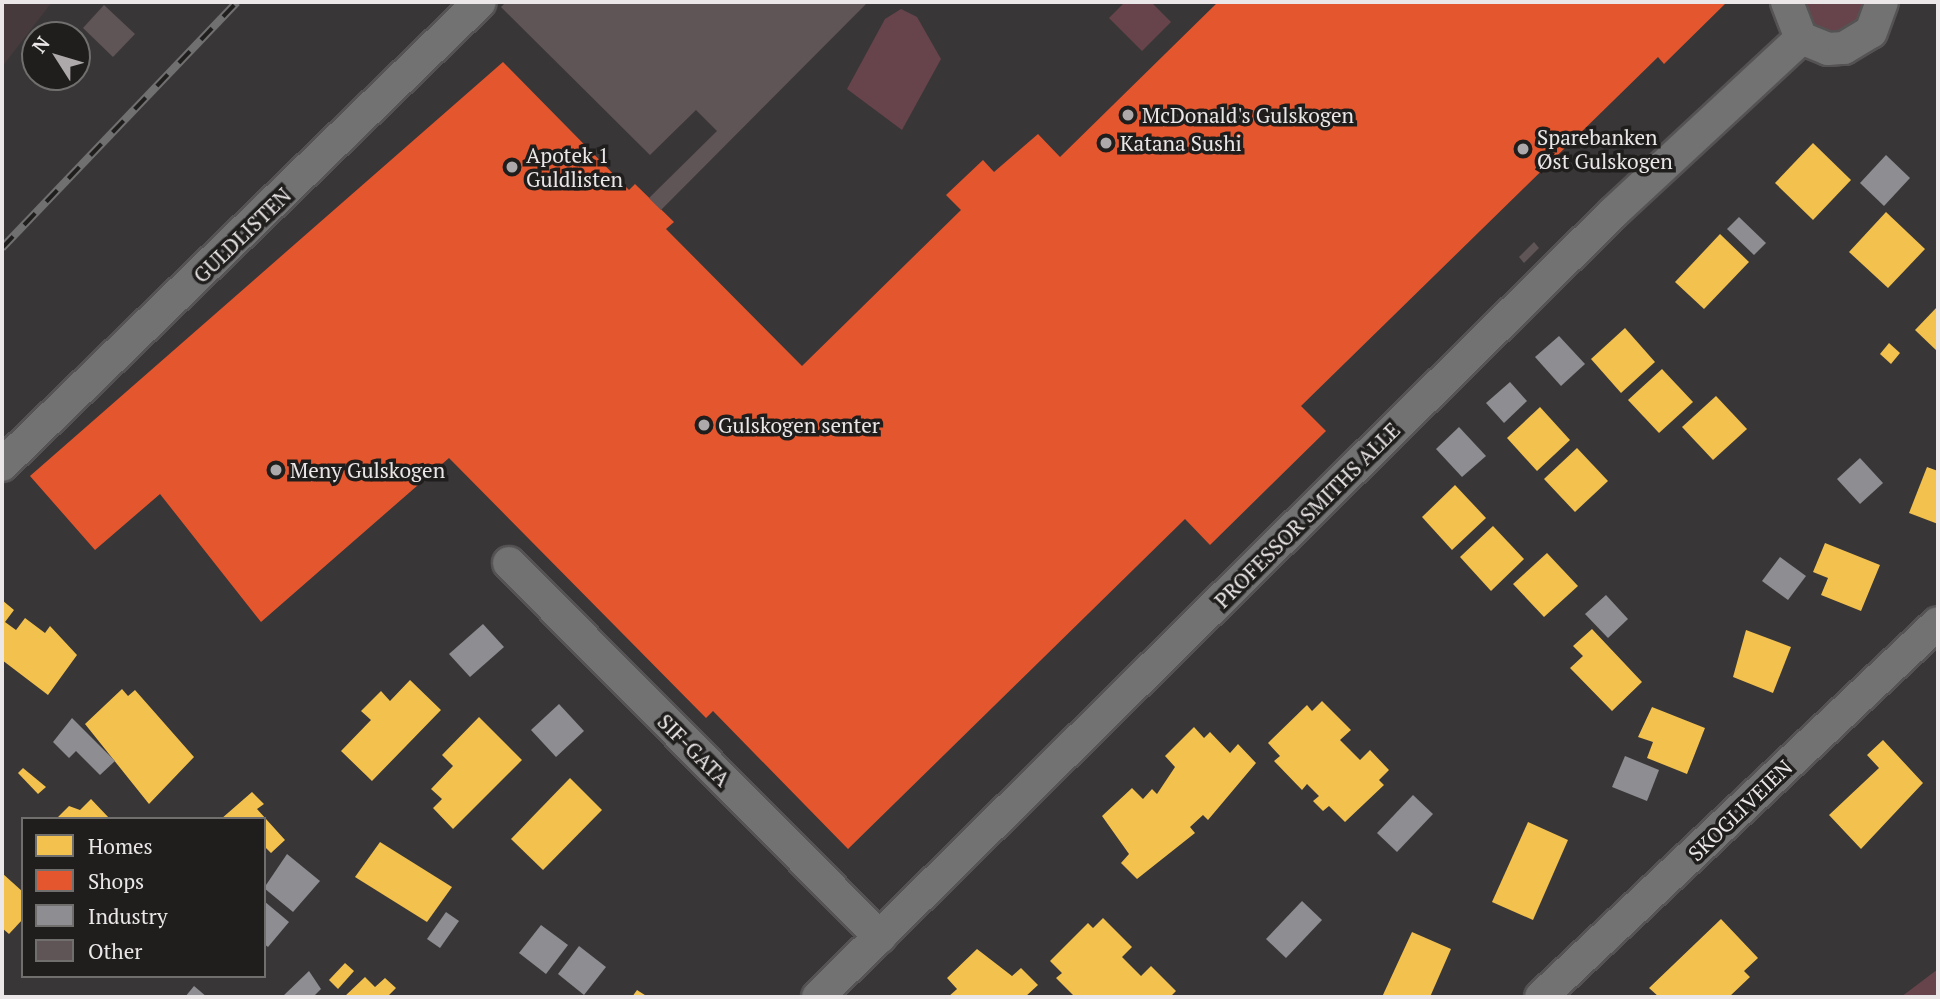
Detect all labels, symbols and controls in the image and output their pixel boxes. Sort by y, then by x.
north arrow [21,21,91,91]
text: N [26,31,55,58]
place label: McDonald's Gulskogen [1142,102,1354,128]
marker: McDonald's Gulskogen [1120,107,1136,123]
place label: Sparebanken Øst Gulskogen [1537,124,1673,174]
place label: Katana Sushi [1120,130,1242,156]
marker: Katana Sushi [1098,135,1114,151]
marker: Sparebanken Øst Gulskogen [1515,141,1531,157]
place label: Apotek 1 Guldlisten [526,142,623,192]
marker: Apotek 1 Guldlisten [504,159,520,175]
street label: GULDLISTEN [188,182,296,288]
place label: Gulskogen senter [718,412,880,438]
marker: Gulskogen senter [696,417,712,433]
street label: PROFESSOR SMITHS ALLE [1209,417,1405,613]
place label: Meny Gulskogen [290,457,445,483]
marker: Meny Gulskogen [268,462,284,478]
street label: SIF-GATA [653,709,735,791]
street label: SKOGLIVEIEN [1683,754,1797,866]
legend [21,817,266,978]
text: Homes [88,832,153,860]
text: Shops [88,867,144,895]
text: Industry [88,902,168,930]
text: Other [88,937,142,965]

